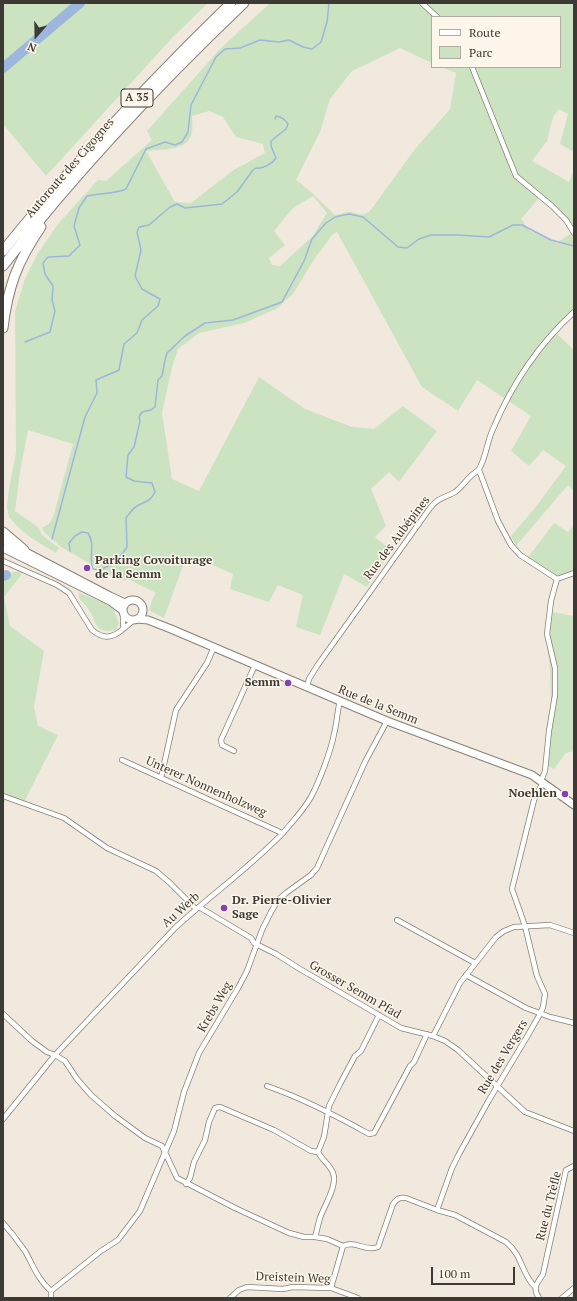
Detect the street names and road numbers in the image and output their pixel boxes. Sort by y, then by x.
road number: A 35 [121,89,153,107]
street label: Autoroute des Cigognes [23,115,117,221]
street label: Rue des Aubépines [361,493,433,583]
street label: Rue de la Semm [336,682,420,728]
street label: Unterer Nonnenholzweg [143,754,269,820]
street label: Au Werb [159,889,203,931]
street label: Grosser Semm Pfad [307,958,403,1022]
street label: Krebs Weg [195,979,235,1035]
street label: Rue des Vergers [475,1017,531,1097]
street label: Rue du Trèfle [533,1170,565,1242]
street label: Dreistein Weg [255,1269,331,1287]

